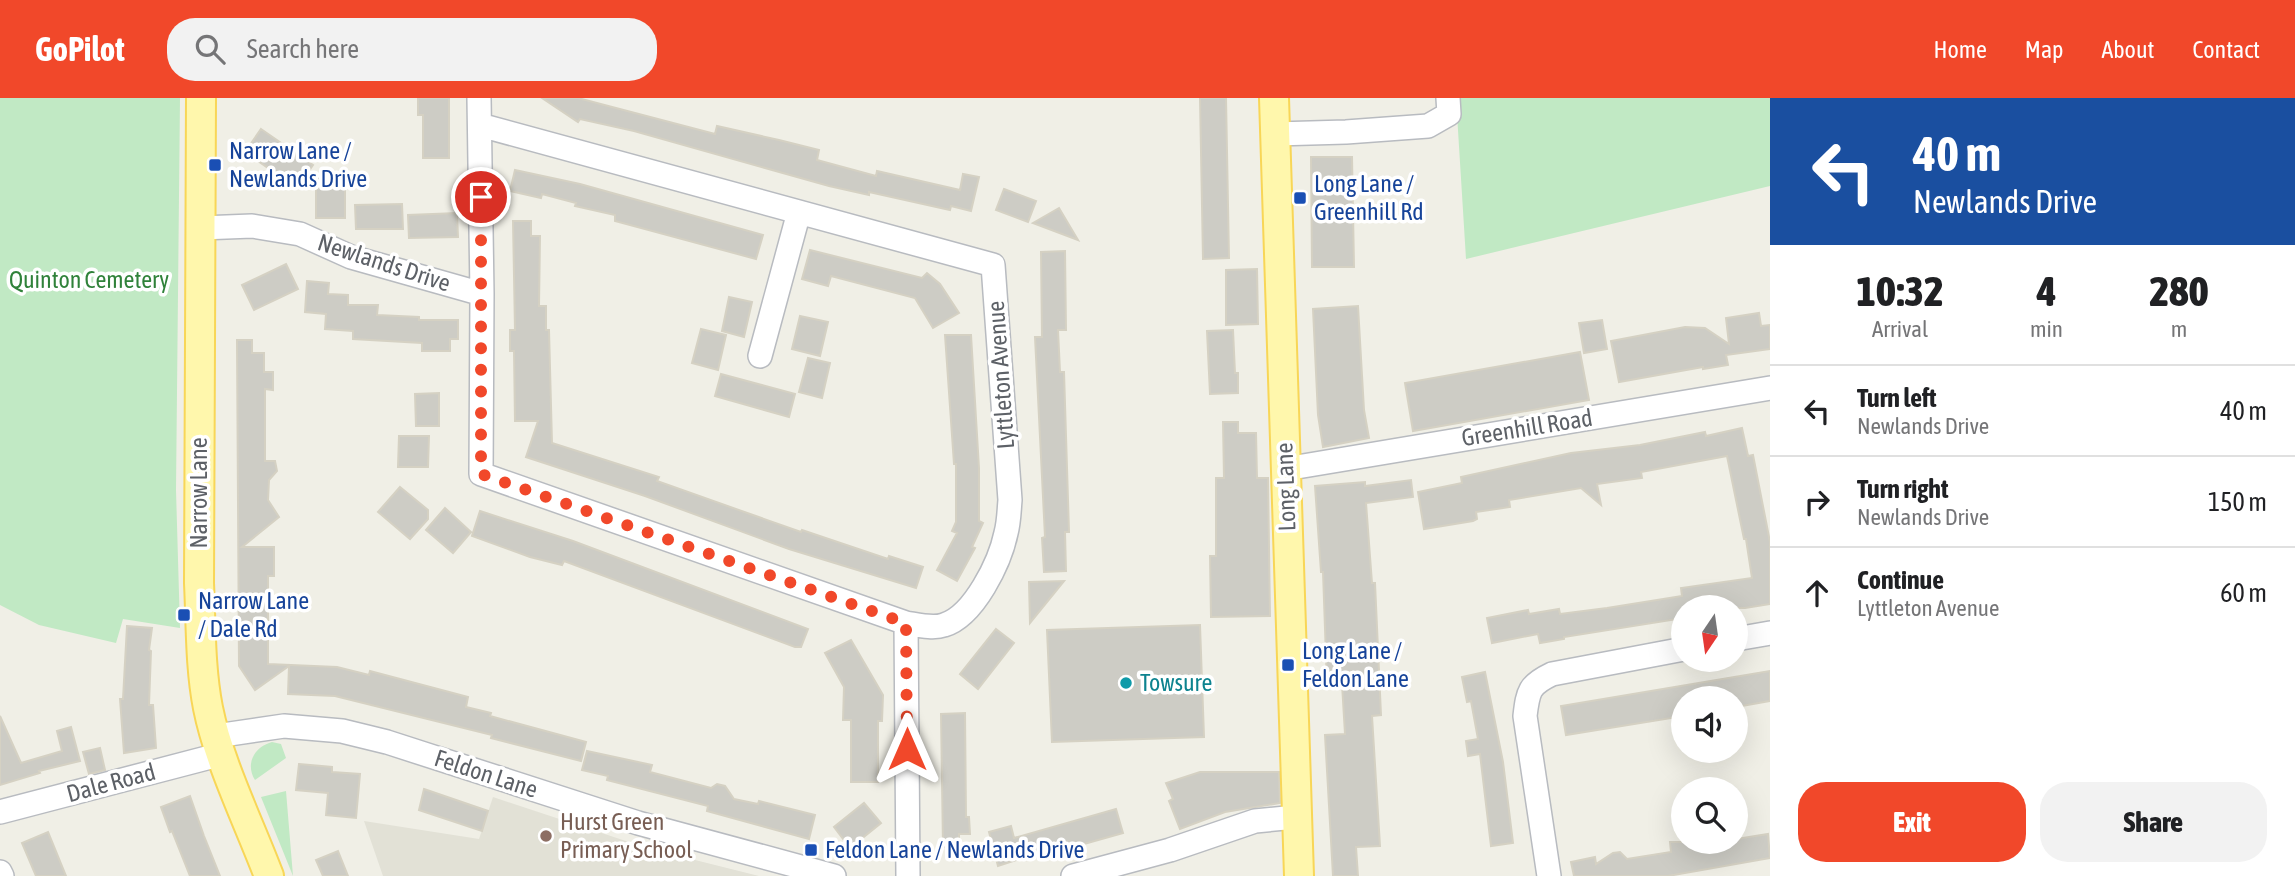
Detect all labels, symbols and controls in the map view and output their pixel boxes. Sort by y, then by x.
search box [167,18,657,81]
text: GoPilot [35,30,125,68]
icon: search [191,30,229,68]
text: Search here [247,34,359,64]
text: Home [1933,36,1987,63]
text: Map [2025,36,2063,63]
text: About [2101,36,2154,63]
text: Contact [2192,36,2260,63]
text: 40 m [1913,125,2001,181]
icon: left [1798,126,1889,217]
place label: Narrow Lane / Newlands Drive [229,137,367,192]
marker: Narrow Lane / Newlands Drive [207,157,223,173]
pin [451,167,511,227]
place label: Long Lane / Greenhill Rd [1314,170,1424,225]
icon: arrive [462,178,500,216]
text: Newlands Drive [1913,183,2097,220]
marker: Long Lane / Greenhill Rd [1292,190,1308,206]
street label: Newlands Drive [314,228,454,297]
park label: Quinton Cemetery [9,266,169,293]
text: 10:32 [1856,267,1944,315]
text: 4 [2037,267,2056,315]
text: 280 [2149,267,2209,315]
street label: Lyttleton Avenue [982,300,1019,450]
text: Arrival [1872,316,1928,342]
text: min [2030,316,2063,342]
text: m [2171,316,2187,342]
text: Turn left [1857,383,1937,413]
icon: left [1798,392,1836,430]
text: 40 m [2220,396,2267,426]
street label: Greenhill Road [1460,404,1594,451]
text: Newlands Drive [1857,413,1989,439]
street label: Narrow Lane [185,437,212,549]
street label: Long Lane [1270,442,1301,532]
text: Turn right [1857,474,1948,504]
icon: right [1798,483,1836,521]
text: 150 m [2208,487,2267,517]
text: Newlands Drive [1857,504,1989,530]
text: Continue [1857,565,1944,595]
icon: ahead [1798,574,1836,612]
text: 60 m [2220,578,2267,608]
place label: Narrow Lane / Dale Rd [198,587,309,642]
north arrow [1671,595,1748,672]
map controls [1671,595,1748,854]
text: Lyttleton Avenue [1857,595,1999,621]
marker: Narrow Lane / Dale Rd [176,607,192,623]
place label: Long Lane / Feldon Lane [1302,637,1409,692]
marker: Long Lane / Feldon Lane [1280,657,1296,673]
place label: Towsure [1140,669,1213,696]
marker: Towsure [1118,675,1134,691]
button: sound [1671,686,1748,763]
position arrow [870,712,944,786]
street label: Feldon Lane [431,744,541,803]
street label: Dale Road [64,758,158,807]
button: search [1671,777,1748,854]
button: Exit [1798,782,2026,862]
button: Share [2040,782,2267,862]
place label: Hurst Green Primary School [560,808,693,863]
marker: Hurst Green Primary School [538,828,554,844]
place label: Feldon Lane / Newlands Drive [825,836,1085,863]
marker: Feldon Lane / Newlands Drive [803,842,819,858]

